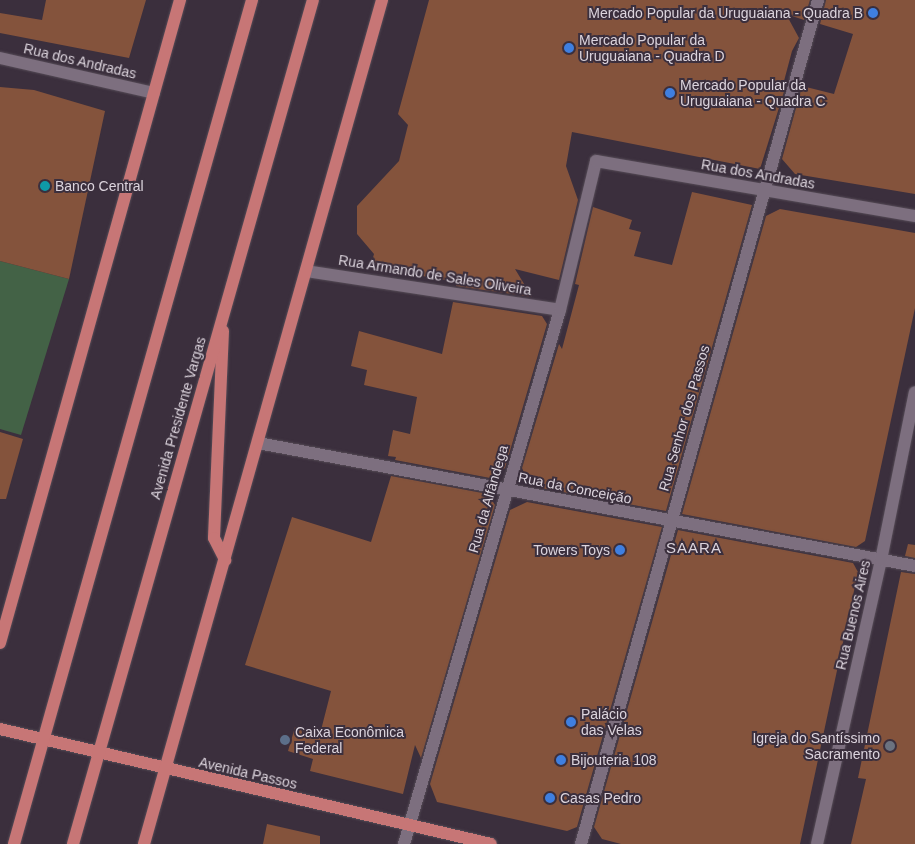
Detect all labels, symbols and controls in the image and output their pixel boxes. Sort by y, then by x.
place label: Mercado Popular da Uruguaiana - Quadra B [588,5,863,21]
marker: Mercado Popular da Uruguaiana - Quadra B [867,7,879,19]
place label: Mercado Popular da Uruguaiana - Quadra D [579,32,725,64]
street label: Rua dos Andradas [22,40,138,82]
marker: Mercado Popular da Uruguaiana - Quadra D [563,42,575,54]
place label: Mercado Popular da Uruguaiana - Quadra C [680,77,826,110]
marker: Mercado Popular da Uruguaiana - Quadra C [664,87,676,99]
street label: Rua dos Andradas [699,156,817,192]
place label: Banco Central [55,178,144,194]
marker: Banco Central [39,180,51,192]
street label: Rua Armando de Sales Oliveira [337,251,533,299]
street label: Avenida Presidente Vargas [147,335,209,501]
street label: Rua Senhor dos Passos [655,343,713,493]
street label: Rua da Alfândega [464,443,512,555]
street label: Rua da Conceição [517,469,633,507]
district label: SAARA [665,539,723,557]
place label: Towers Toys [533,542,610,558]
marker: Towers Toys [614,544,626,556]
street label: Rua Buenos Aires [832,558,874,672]
place label: Palácio das Velas [581,706,642,739]
marker: Palácio das Velas [565,716,577,728]
place label: Caixa Econômica Federal [295,724,404,756]
place label: Igreja do Santíssimo Sacramento [752,730,880,762]
marker: Caixa Econômica Federal [279,734,291,746]
marker: Igreja do Santíssimo Sacramento [884,740,896,752]
place label: Bijouteria 108 [571,752,657,768]
street label: Avenida Passos [197,754,299,792]
marker: Bijouteria 108 [555,754,567,766]
place label: Casas Pedro [560,790,641,806]
marker: Casas Pedro [544,792,556,804]

